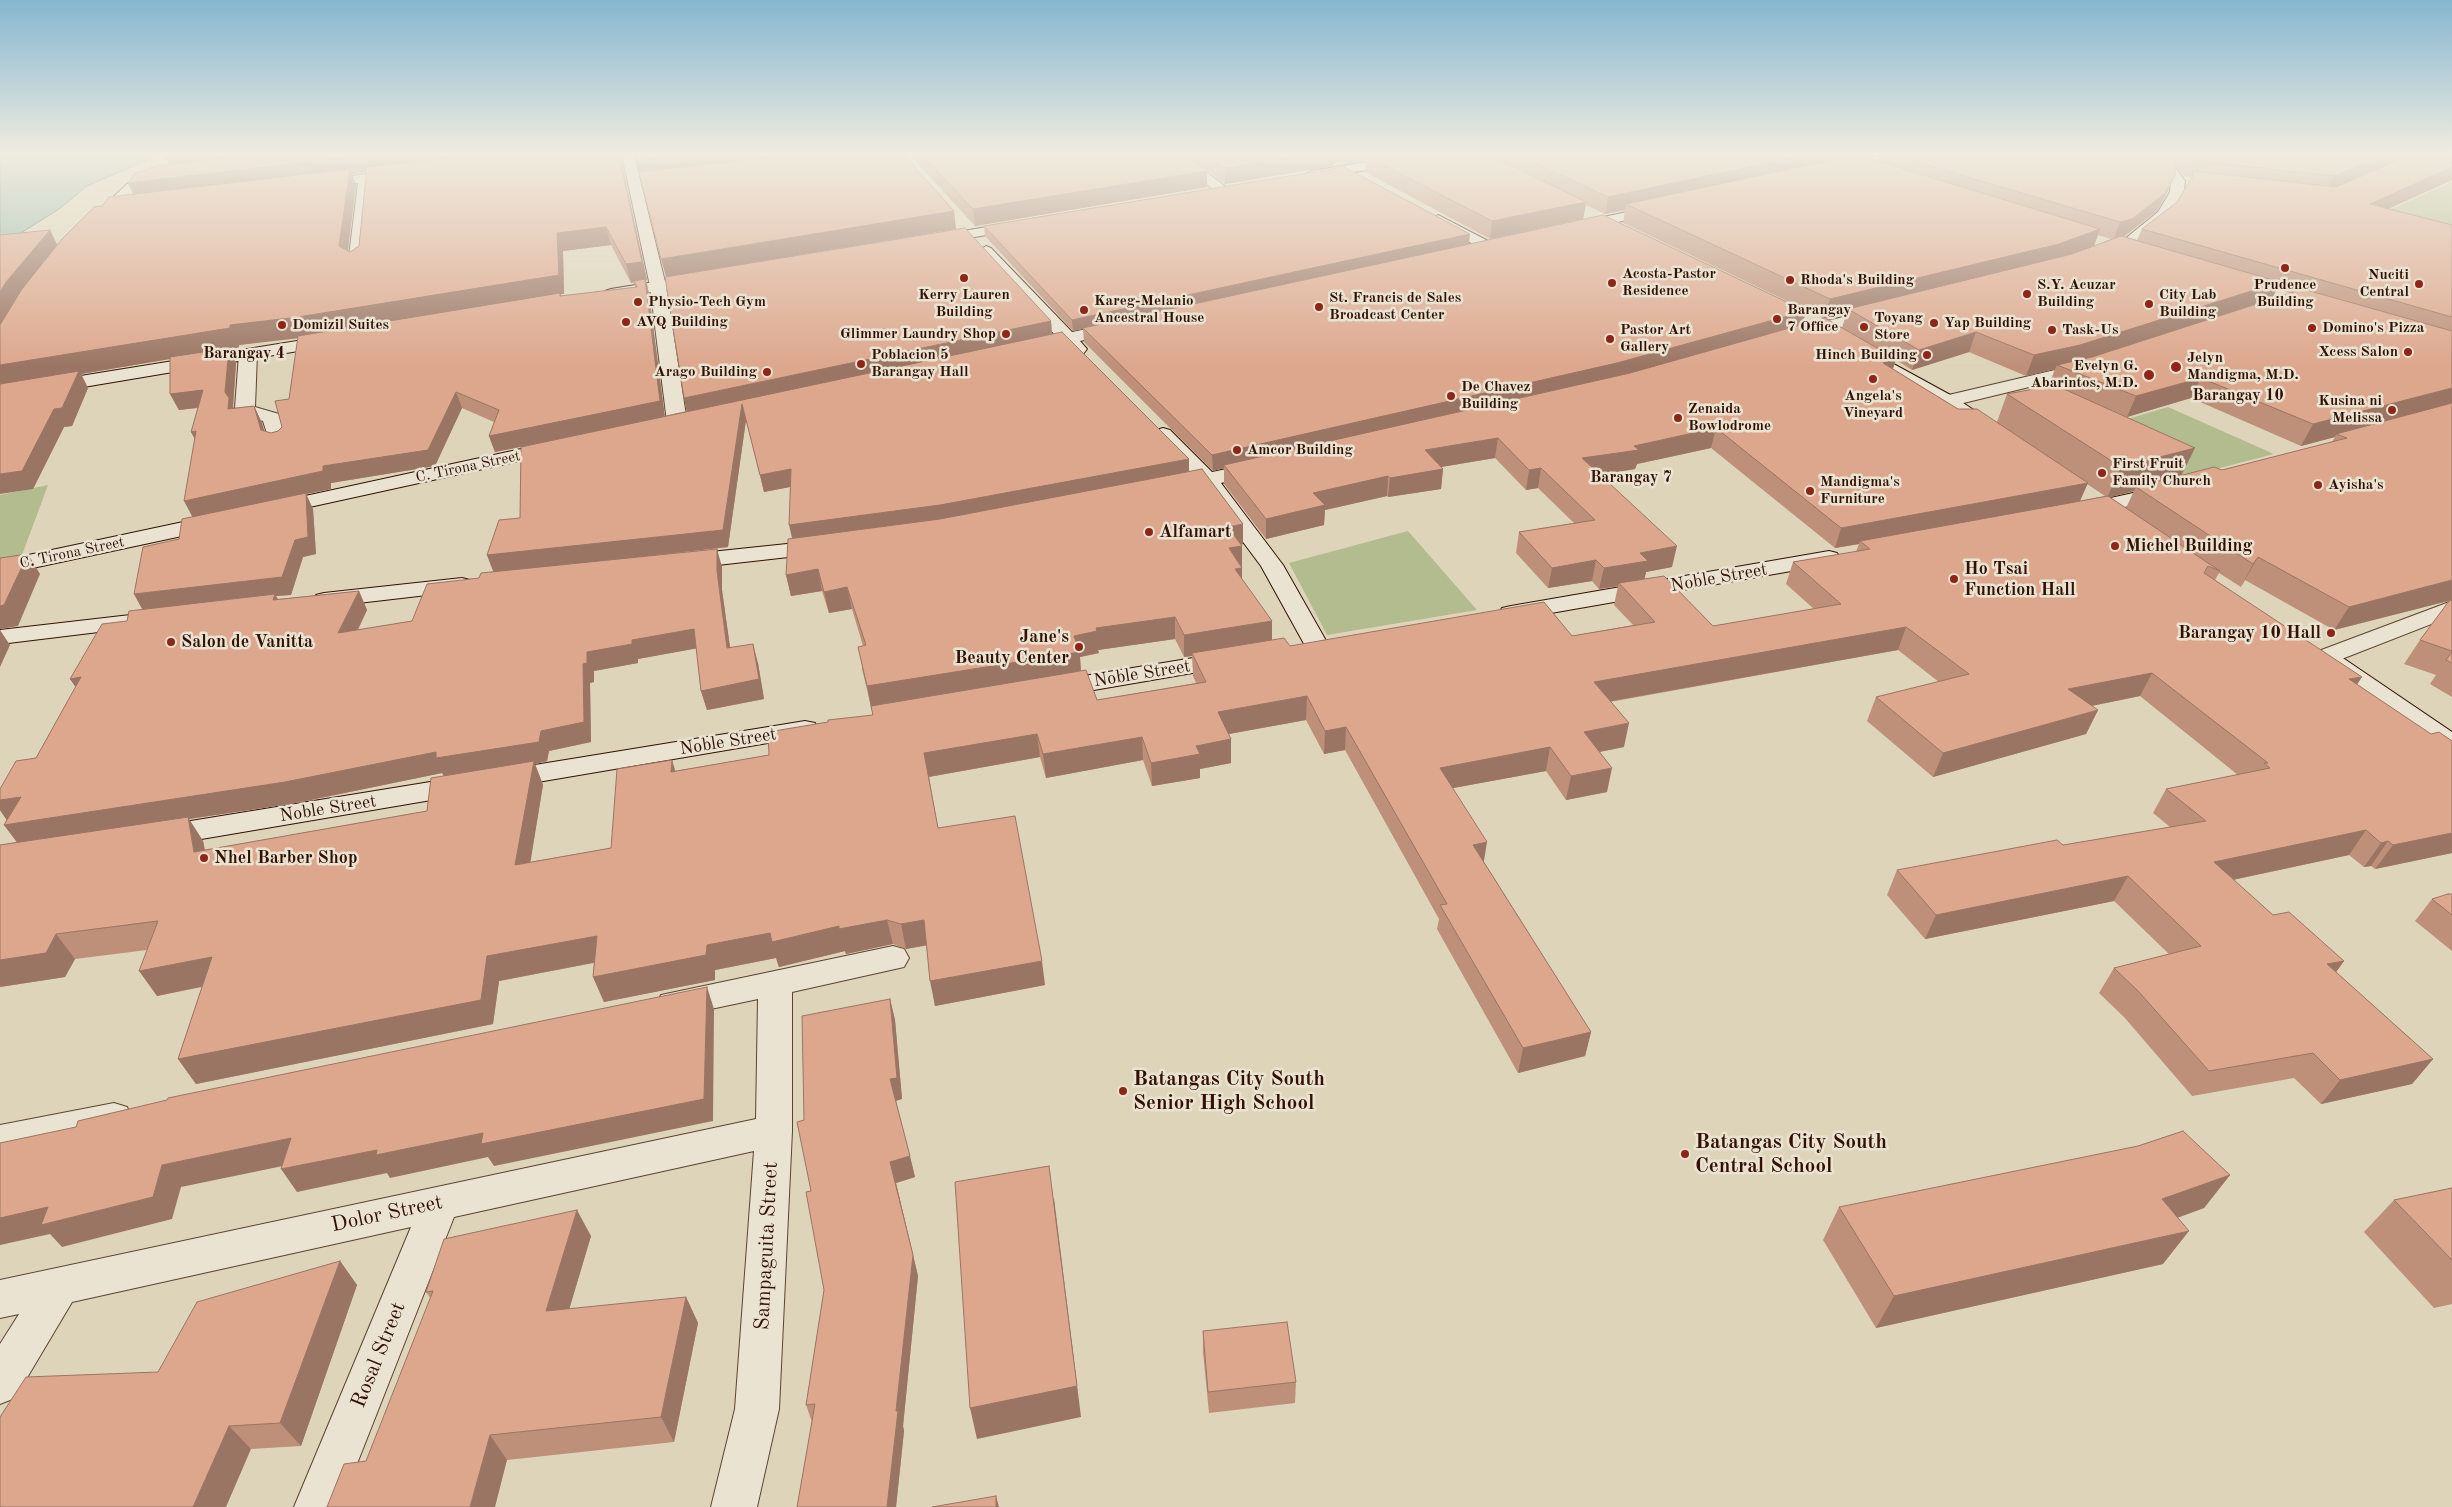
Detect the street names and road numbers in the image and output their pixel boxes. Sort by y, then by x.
street label: C. Tirona Street [414,447,522,487]
street label: C. Tirona Street [18,533,126,573]
street label: Noble Street [1669,559,1769,597]
street label: Noble Street [1092,656,1192,692]
street label: Noble Street [678,724,778,760]
street label: Noble Street [278,791,378,827]
street label: Sampaguita Street [750,1161,784,1331]
street label: Dolor Street [329,1190,445,1238]
street label: Rosal Street [346,1298,412,1412]

